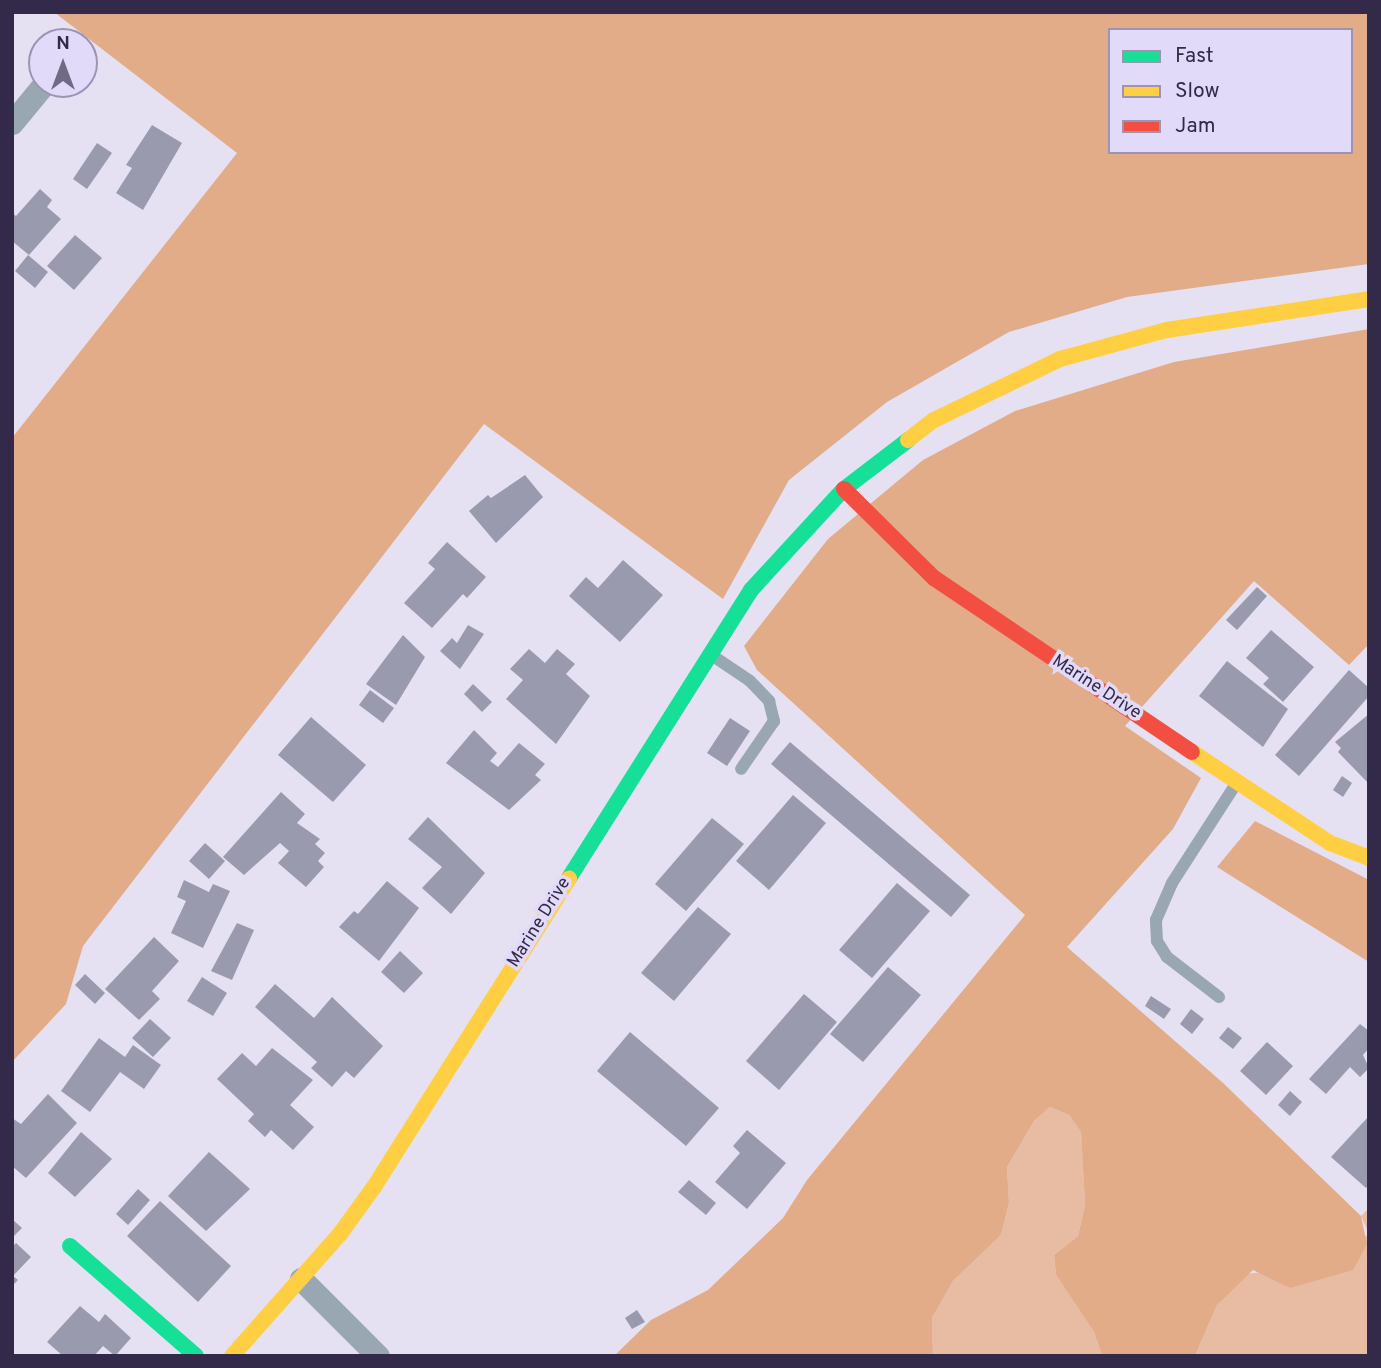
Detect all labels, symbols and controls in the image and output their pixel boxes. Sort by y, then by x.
north arrow [28,28,98,98]
legend [1108,28,1353,154]
text: N [56,32,70,56]
text: Fast [1175,43,1214,70]
text: Slow [1175,78,1220,105]
text: Jam [1175,113,1216,140]
street label: Marine Drive [1047,651,1145,725]
street label: Marine Drive [504,874,576,972]

